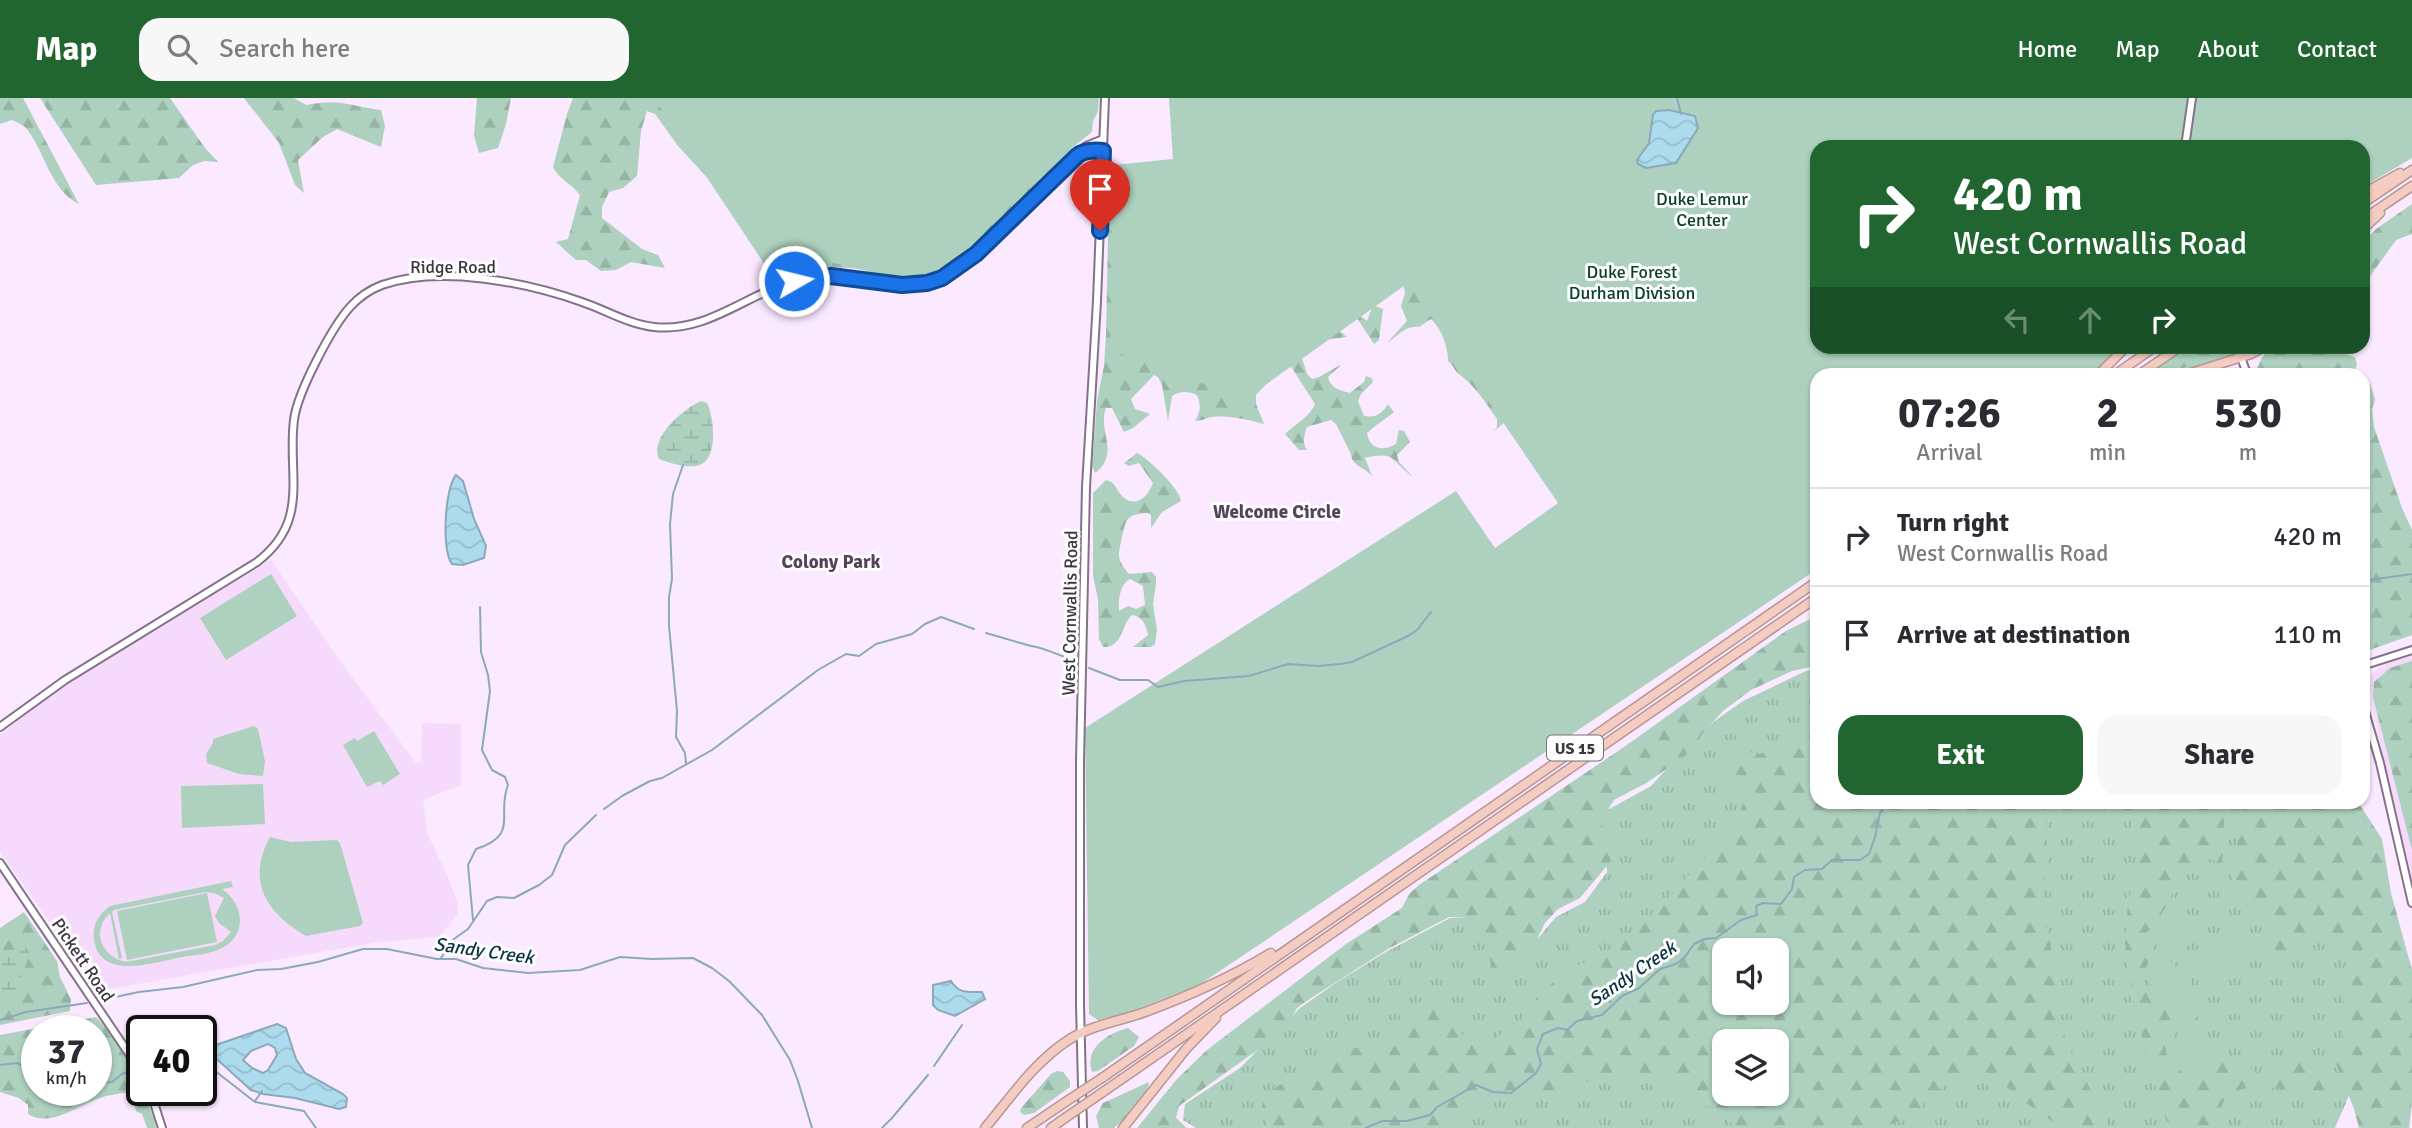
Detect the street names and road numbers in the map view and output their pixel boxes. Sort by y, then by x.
street label: Ridge Road [410,256,496,278]
street label: West Cornwallis Road [1058,530,1082,696]
road number: US 15 [1547,736,1603,761]
street label: Pickett Road [47,914,119,1006]

